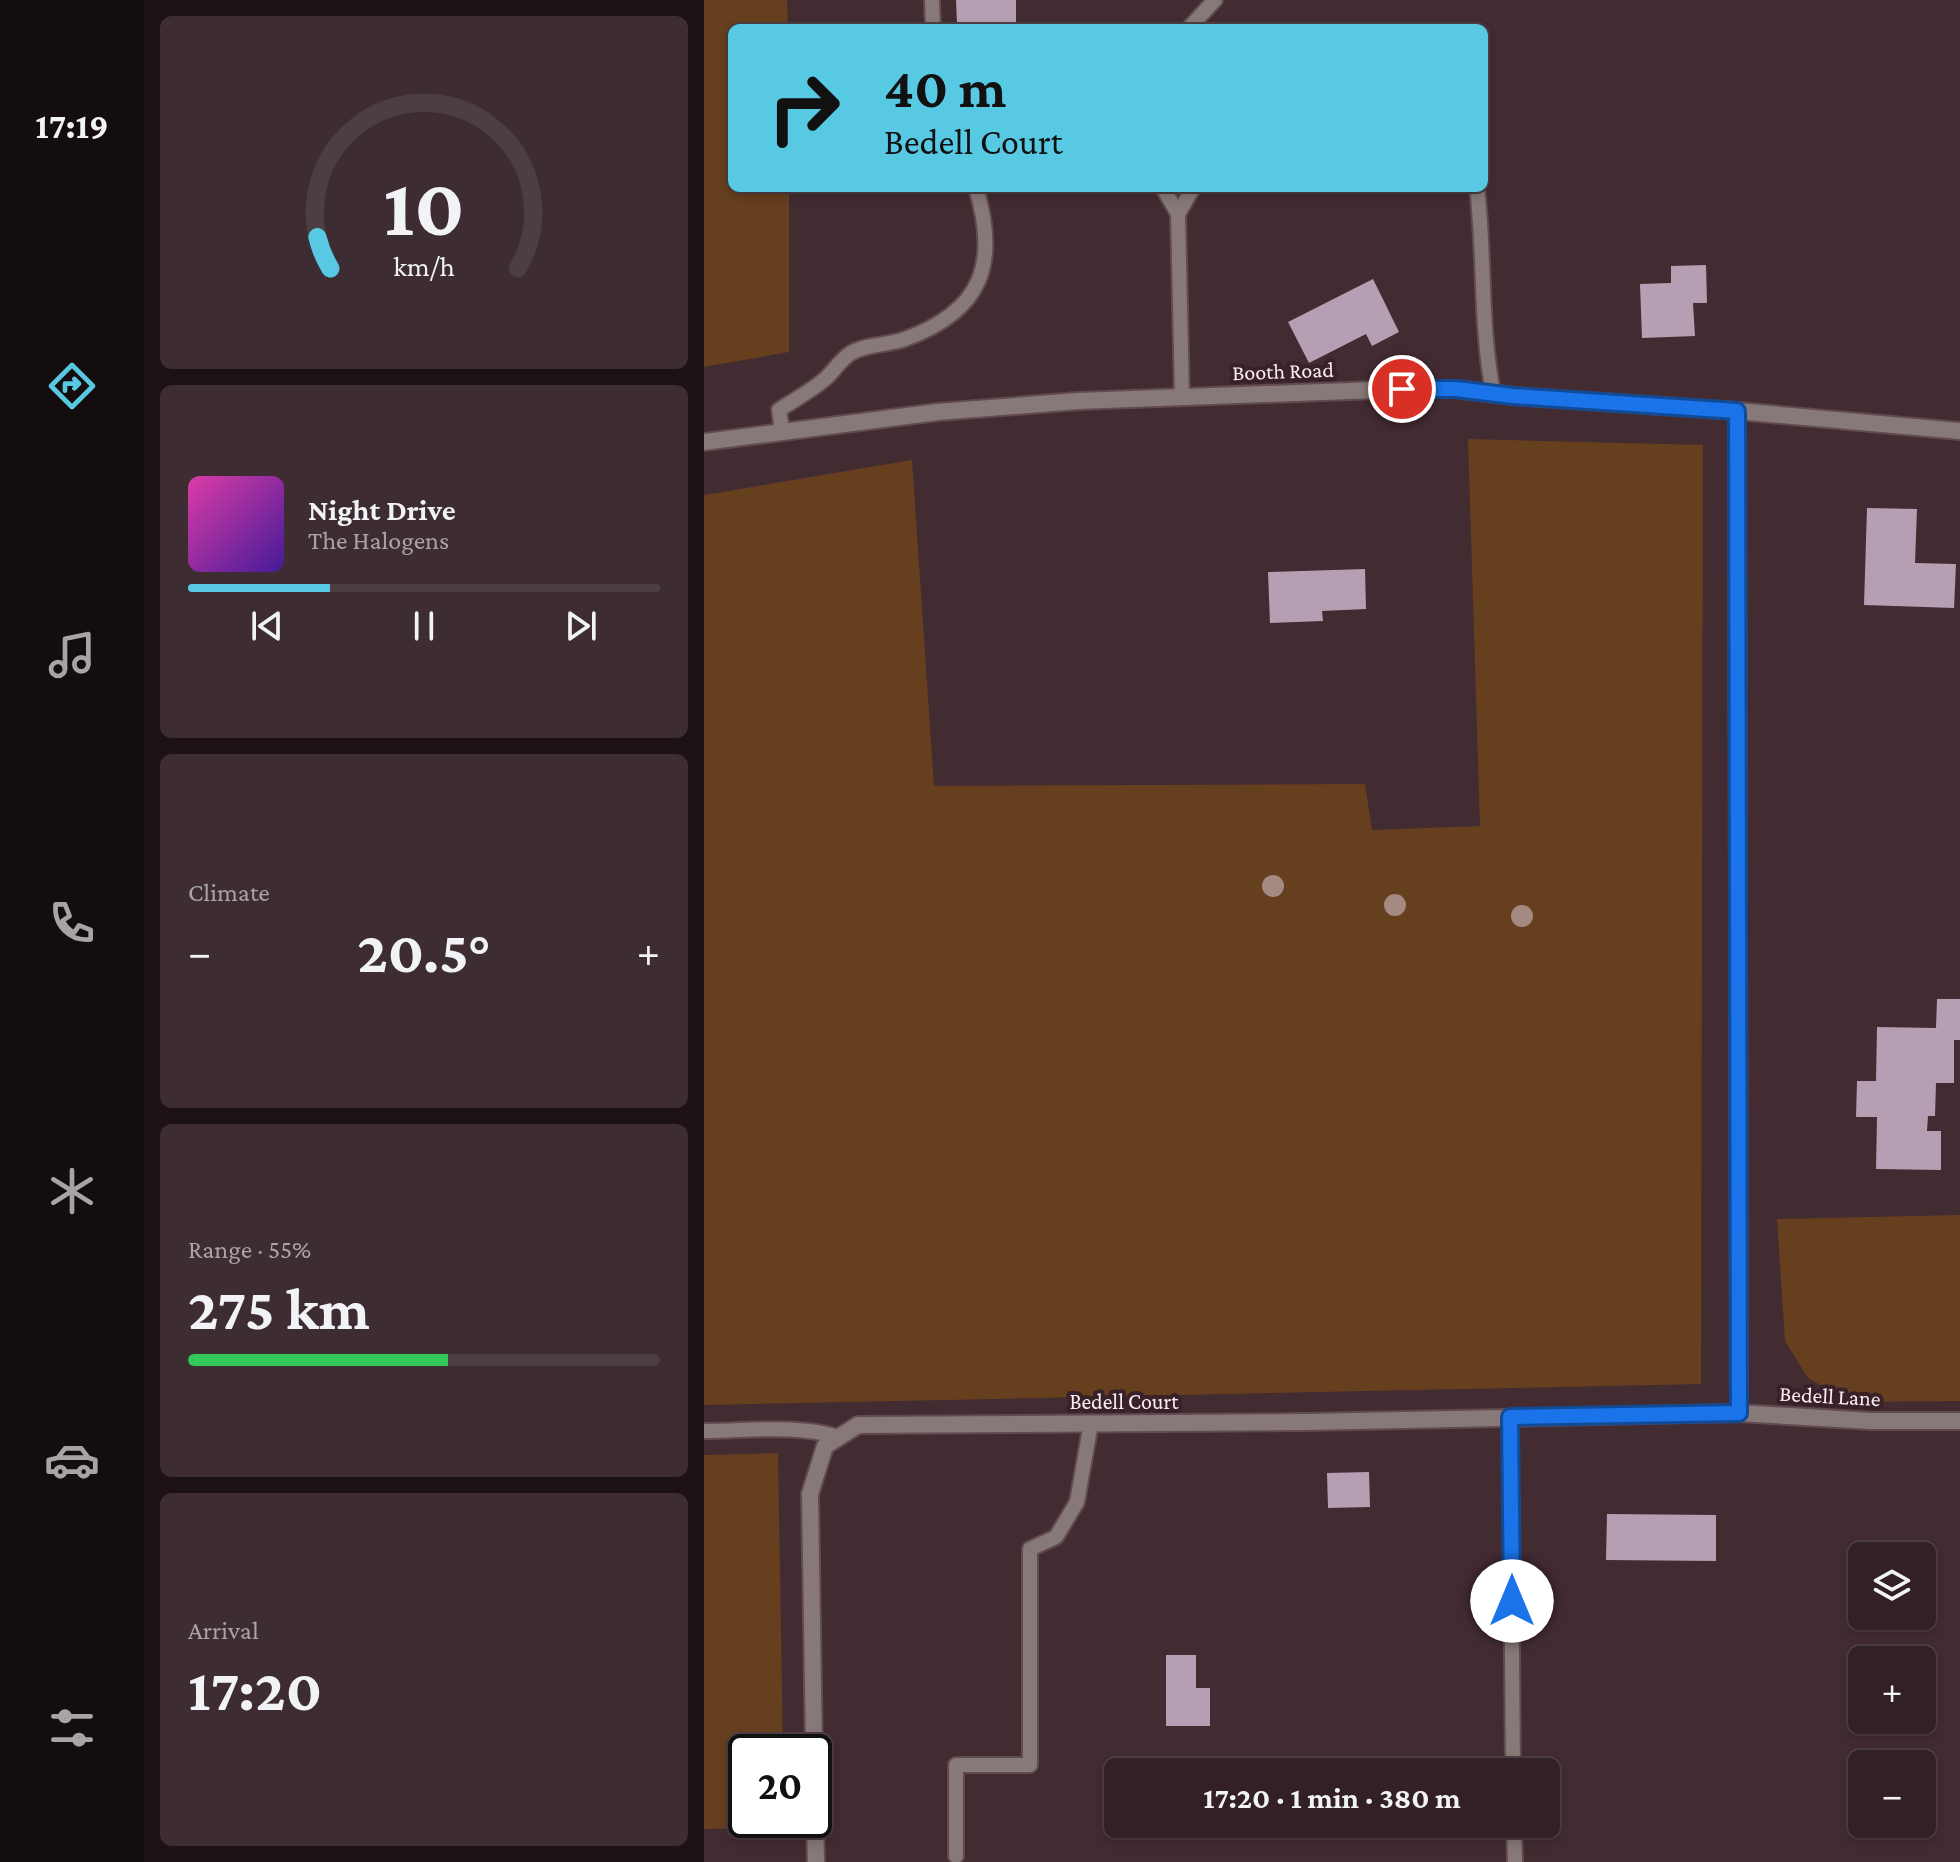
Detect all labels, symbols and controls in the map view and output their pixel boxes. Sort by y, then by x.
icon: right [752,56,856,160]
text: 40 m [884,57,1006,119]
text: 17:19 [35,106,109,146]
text: Bedell Court [884,122,1063,162]
text: 10 [383,159,465,252]
text: km/h [393,250,455,282]
pin [1368,355,1436,423]
street label: Booth Road [1232,357,1335,385]
icon: directions [44,358,100,414]
icon: arrive [1380,367,1424,411]
text: Night Drive [308,493,456,526]
text: The Halogens [308,526,449,555]
icon: previous [245,604,289,648]
icon: pause [402,604,446,648]
icon: next [559,604,603,648]
icon: music [44,627,100,683]
text: Climate [188,878,270,907]
icon: phone [44,895,100,951]
text: 20.5° [357,918,491,985]
text: − [188,928,211,976]
text: + [637,928,660,976]
icon: climate [44,1163,100,1219]
text: Range · 55% [188,1235,311,1264]
text: 275 km [188,1275,370,1342]
street label: Bedell Lane [1779,1381,1881,1411]
street label: Bedell Court [1069,1389,1179,1414]
icon: car [44,1432,100,1488]
map controls [1848,1542,1936,1838]
button: layers [1848,1542,1936,1630]
position arrow [1470,1559,1554,1643]
text: Arrival [188,1616,259,1645]
button: + [1848,1646,1936,1734]
text: 17:20 [188,1656,322,1723]
icon: filters [44,1700,100,1756]
speed limit sign: 20 [728,1734,832,1838]
button: − [1848,1750,1936,1838]
text: 17:20 · 1 min · 380 m [1203,1781,1461,1814]

